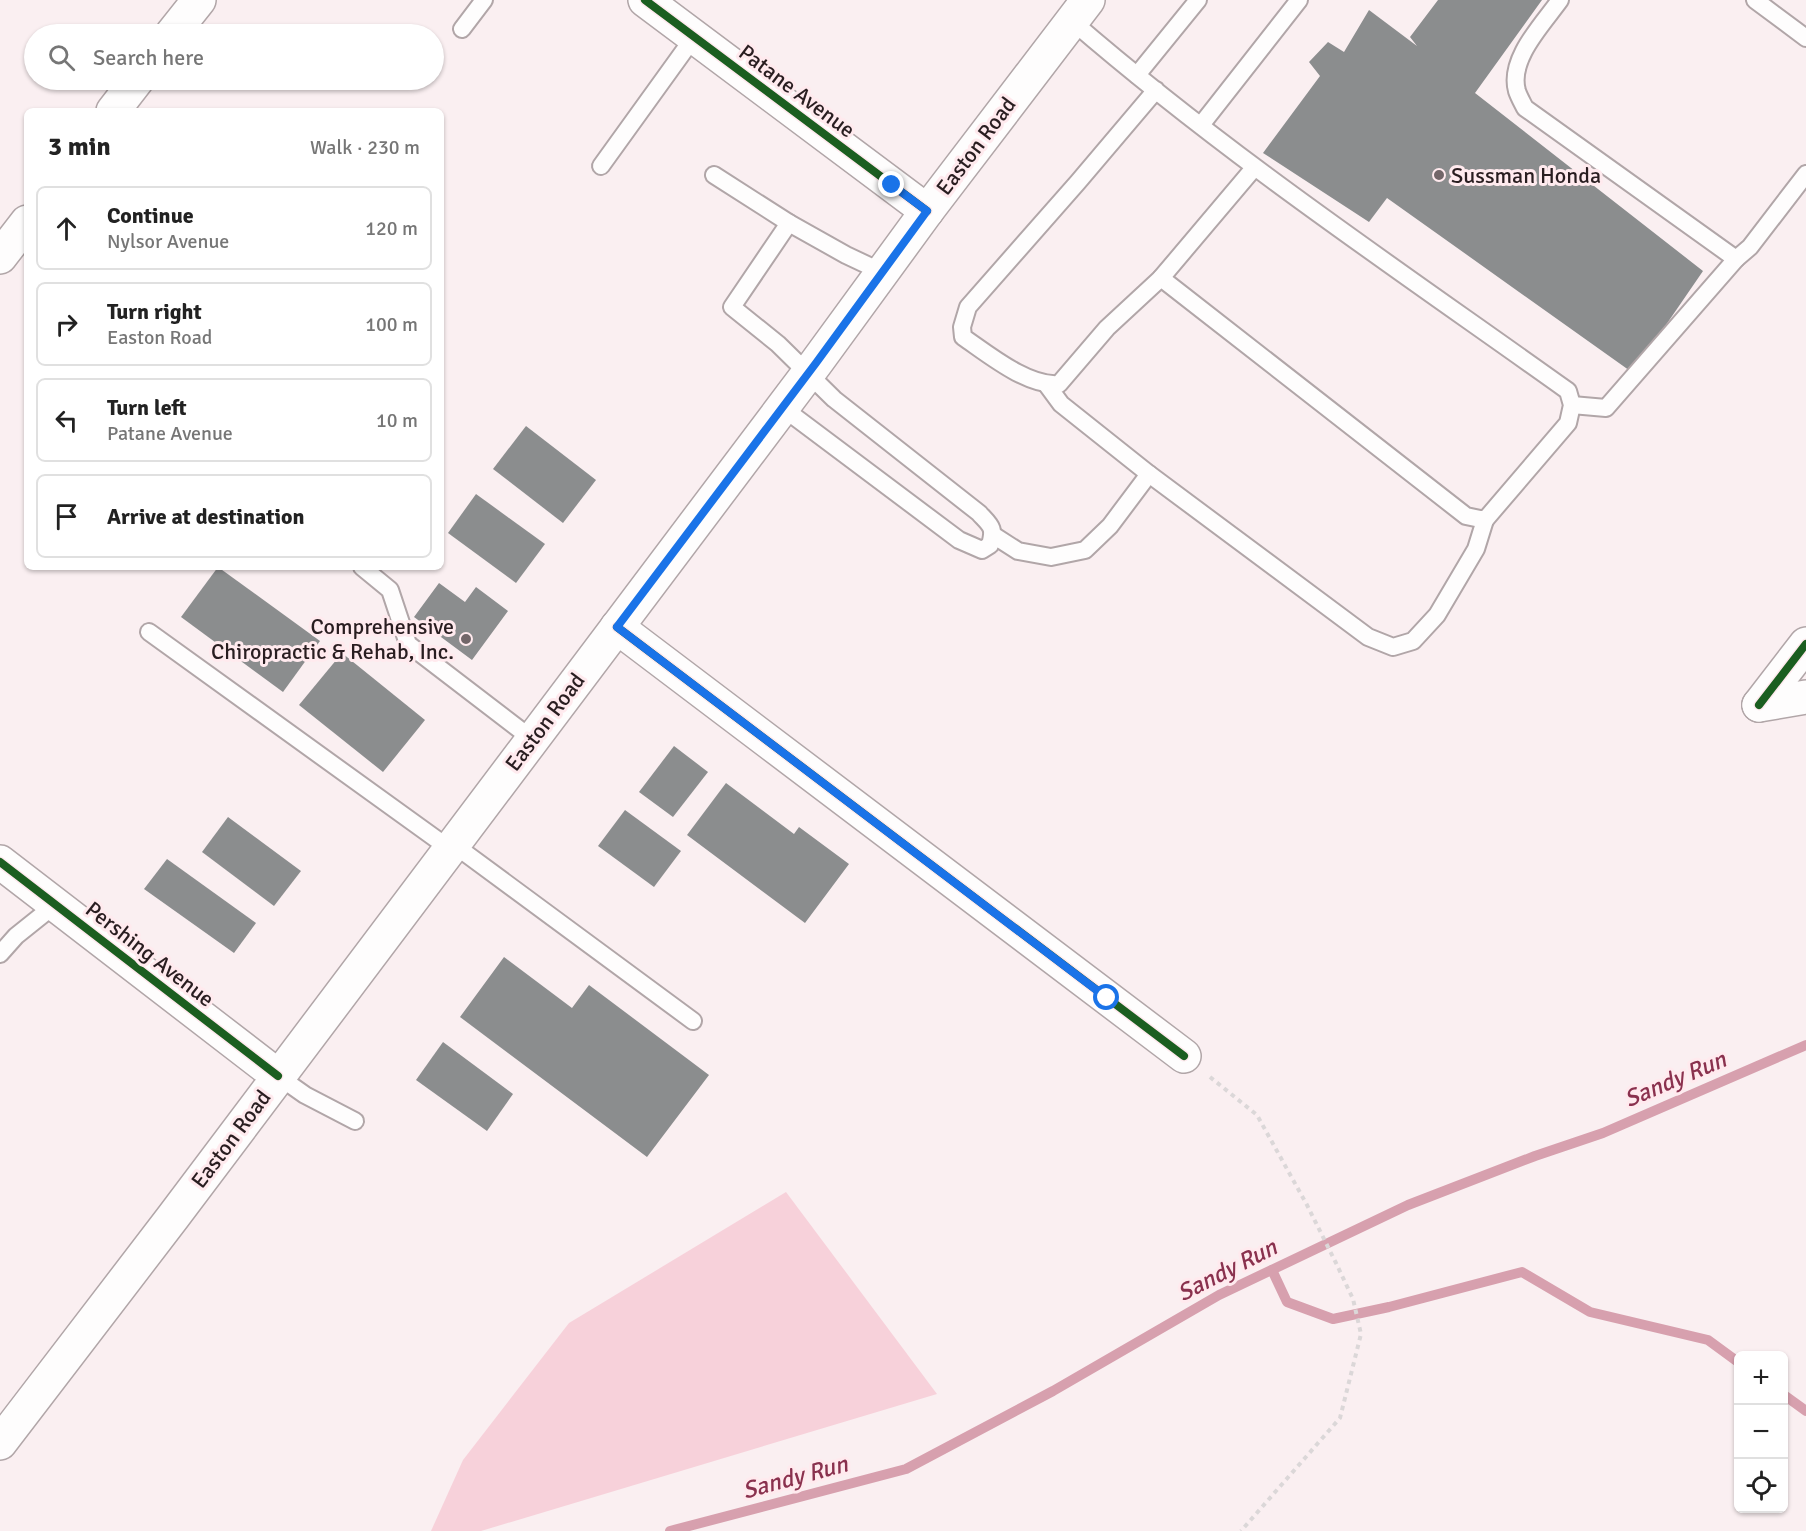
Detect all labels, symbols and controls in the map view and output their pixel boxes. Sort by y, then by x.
search box [24,24,444,90]
street label: Patane Avenue [734,39,860,143]
icon: search [45,41,78,74]
text: Search here [93,44,204,71]
street label: Easton Road [930,92,1022,200]
text: 3 min [48,131,111,163]
text: Walk · 230 m [310,135,420,160]
place label: Sussman Honda [1451,162,1601,189]
marker: Sussman Honda [1432,168,1446,182]
route end [878,171,904,197]
text: Continue [107,202,194,229]
icon: ahead [50,212,83,245]
text: 120 m [365,216,418,241]
text: Nylsor Avenue [107,229,229,254]
text: Turn right [107,298,202,325]
icon: right [50,308,83,341]
text: 100 m [365,312,418,337]
text: Easton Road [107,325,212,350]
text: Turn left [107,394,187,421]
icon: left [50,404,83,437]
text: 10 m [376,408,418,433]
text: Patane Avenue [107,421,233,446]
icon: arrive [50,500,83,533]
text: Arrive at destination [107,503,304,530]
place label: Comprehensive Chiropractic & Rehab, Inc. [211,613,454,665]
marker: Comprehensive Chiropractic & Rehab, Inc. [459,632,473,646]
street label: Easton Road [499,668,591,776]
street label: Pershing Avenue [80,895,220,1013]
route start [1093,984,1119,1010]
water label: Sandy Run [1619,1044,1731,1114]
street label: Easton Road [185,1085,277,1193]
water label: Sandy Run [1172,1232,1283,1308]
map controls [1734,1351,1788,1513]
button: + [1734,1351,1788,1405]
button: − [1734,1405,1788,1459]
water label: Sandy Run [739,1448,852,1505]
button: locate [1734,1459,1788,1513]

